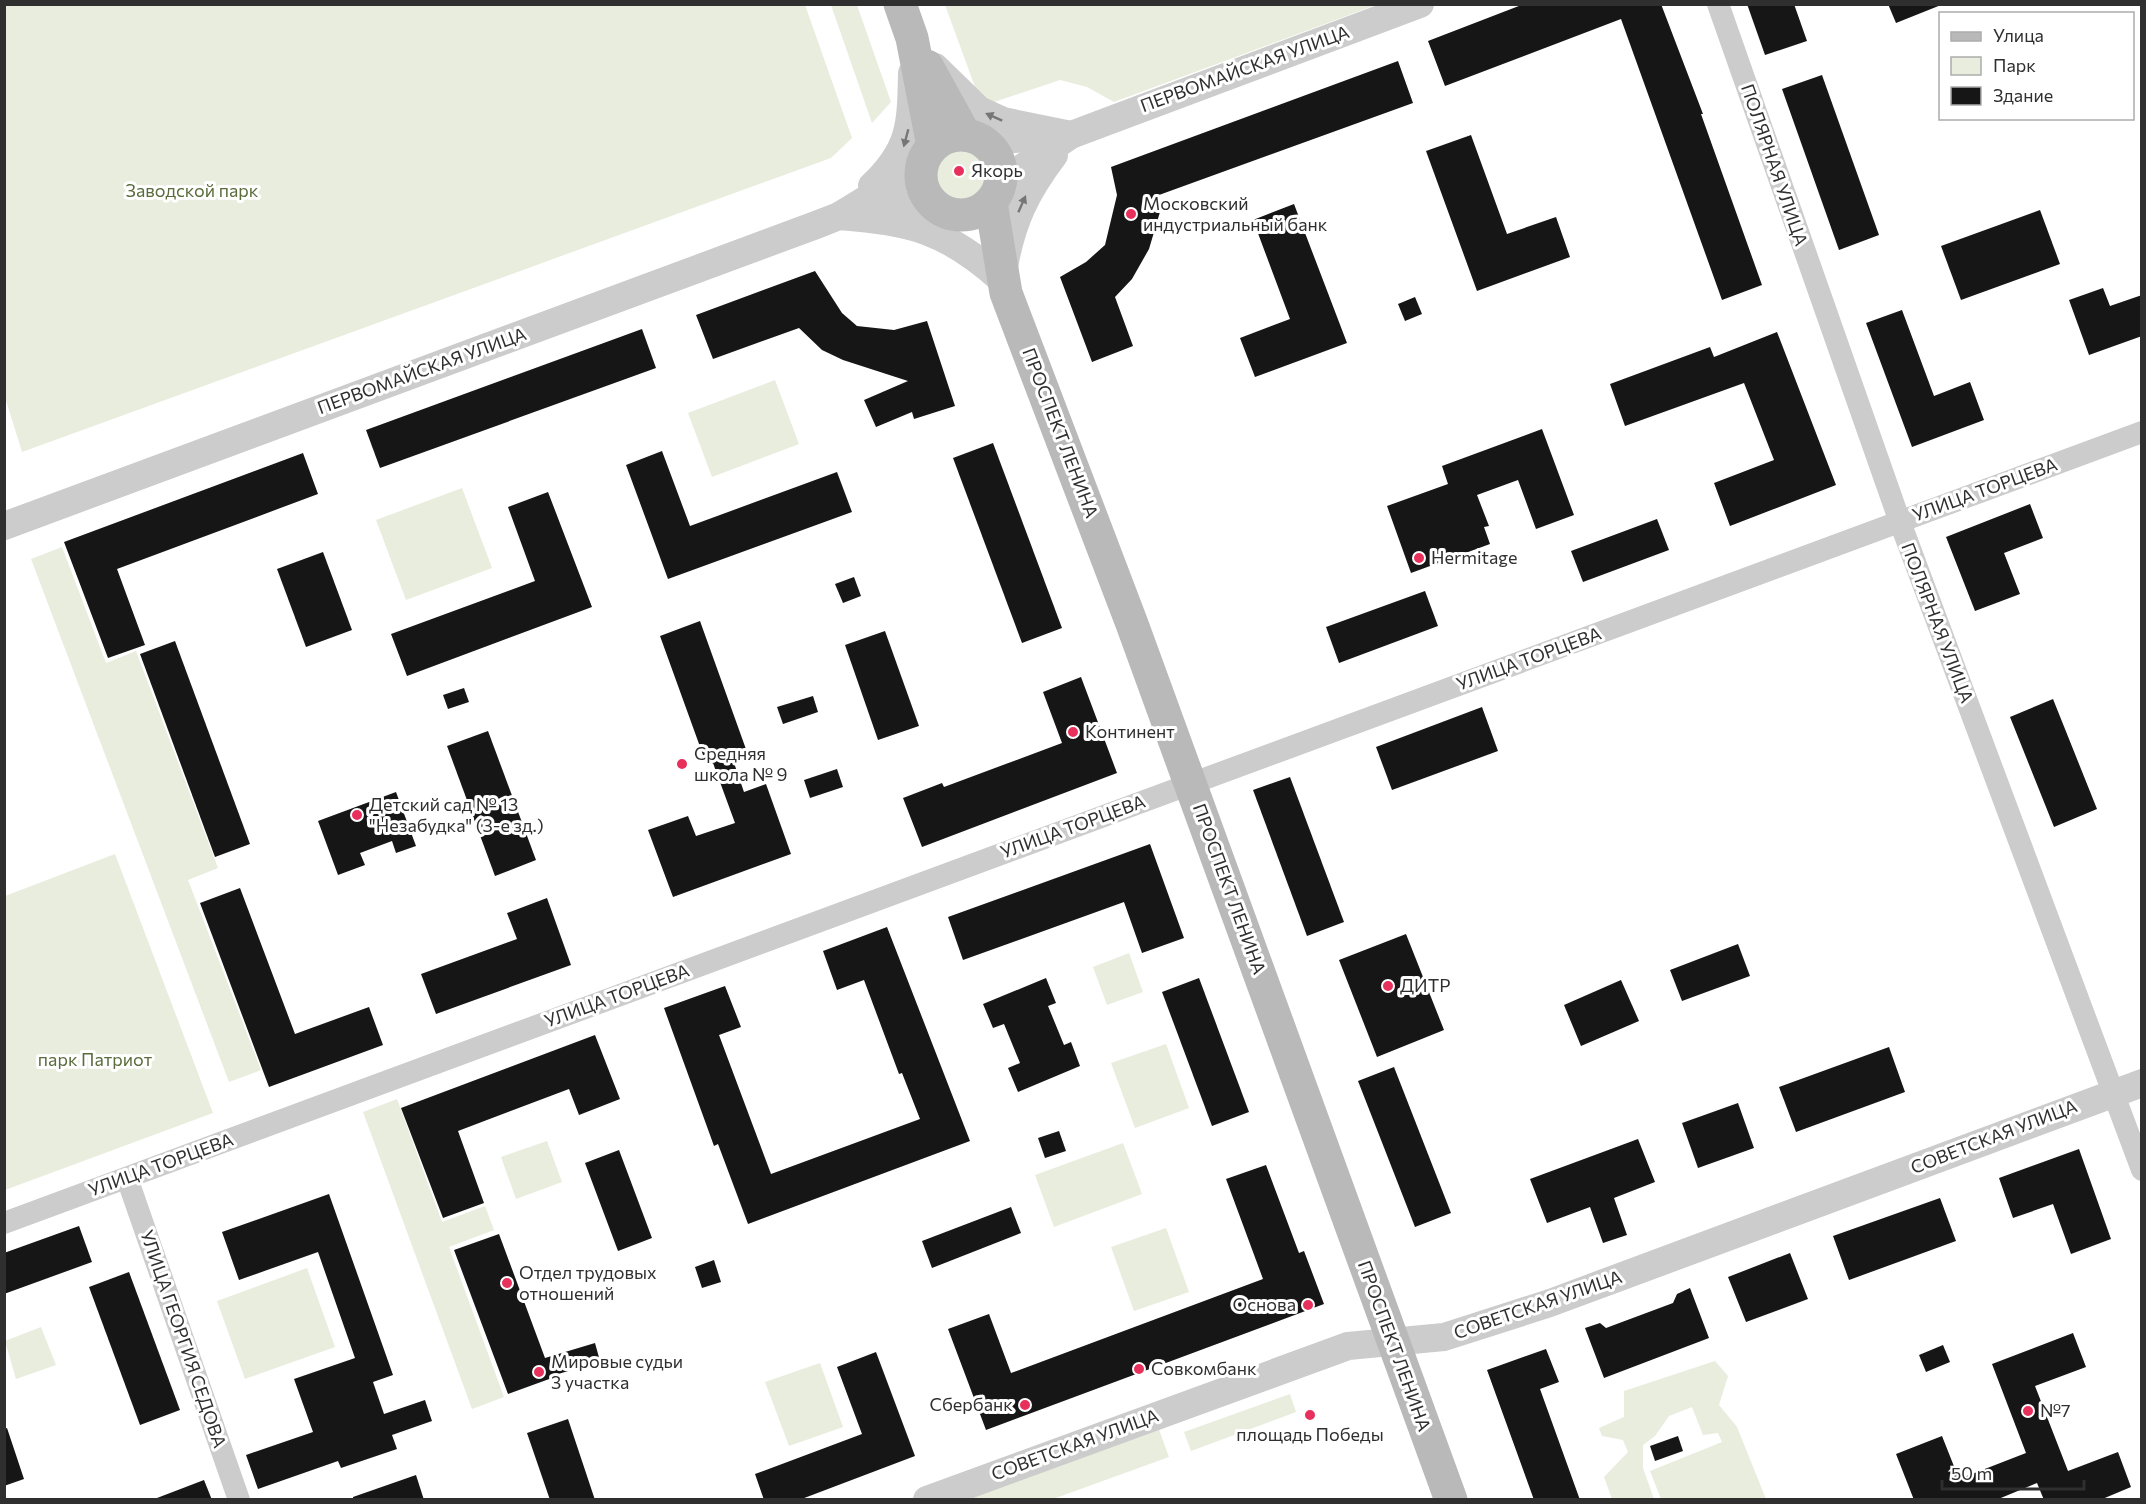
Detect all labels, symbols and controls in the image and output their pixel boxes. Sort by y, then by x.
legend [1939,12,2134,120]
street label: ПЕРВОМАЙСКАЯ УЛИЦА [1137,20,1352,116]
text: Улица [1993,24,2044,46]
text: Парк [1993,54,2036,76]
street label: ПОЛЯРНАЯ УЛИЦА [1737,81,1813,249]
text: Здание [1993,84,2053,106]
one-way arrow [985,112,1002,121]
one-way arrow [900,129,910,148]
place label: Якорь [971,159,1023,181]
marker: Якорь [952,164,966,178]
park label: Заводской парк [126,179,259,201]
place label: Московский индустриальный банк [1143,192,1328,235]
one-way arrow [1017,194,1027,212]
marker: Московский индустриальный банк [1124,207,1138,221]
street label: ПЕРВОМАЙСКАЯ УЛИЦА [314,322,529,418]
street label: ПРОСПЕКТ ЛЕНИНА [1018,345,1103,521]
street label: УЛИЦА ТОРЦЕВА [1909,453,2060,526]
street label: ПОЛЯРНАЯ УЛИЦА [1897,539,1979,706]
place label: Hermitage [1431,546,1517,568]
marker: Hermitage [1412,551,1426,565]
street label: УЛИЦА ТОРЦЕВА [1453,622,1604,695]
place label: Континент [1085,720,1175,742]
marker: Континент [1066,725,1080,739]
place label: Средняя школа № 9 [694,742,787,785]
marker: Средняя школа № 9 [675,757,689,771]
street label: УЛИЦА ТОРЦЕВА [997,790,1148,863]
place label: Детский сад № 13 "Незабудка" (3-е зд.) [369,793,544,836]
street label: ПРОСПЕКТ ЛЕНИНА [1189,800,1271,977]
marker: Детский сад № 13 "Незабудка" (3-е зд.) [350,808,364,822]
street label: УЛИЦА ТОРЦЕВА [541,959,692,1032]
place label: ДИТР [1400,974,1451,996]
marker: ДИТР [1381,979,1395,993]
park label: парк Патриот [38,1048,153,1070]
street label: СОВЕТСКАЯ УЛИЦА [1907,1094,2080,1178]
street label: УЛИЦА ТОРЦЕВА [85,1128,236,1201]
street label: УЛИЦА ГЕОРГИЯ СЕДОВА [136,1227,232,1451]
street label: ПРОСПЕКТ ЛЕНИНА [1354,1257,1436,1434]
place label: Отдел трудовых отношений [519,1261,657,1304]
street label: СОВЕТСКАЯ УЛИЦА [1451,1265,1625,1343]
marker: Отдел трудовых отношений [500,1276,514,1290]
place label: Основа [1233,1293,1296,1315]
marker: Основа [1301,1298,1315,1312]
place label: Мировые судьи 3 участка [551,1350,683,1393]
place label: Совкомбанк [1151,1357,1257,1379]
marker: Совкомбанк [1132,1362,1146,1376]
marker: Мировые судьи 3 участка [532,1365,546,1379]
place label: Сбербанк [930,1393,1013,1415]
marker: Сбербанк [1018,1398,1032,1412]
place label: №7 [2040,1399,2071,1421]
street label: СОВЕТСКАЯ УЛИЦА [988,1404,1161,1485]
marker: №7 [2021,1404,2035,1418]
marker: площадь Победы [1303,1408,1317,1422]
place label: площадь Победы [1236,1423,1384,1445]
scale bar [1942,1453,2084,1491]
text: 50 m [1951,1462,1992,1484]

